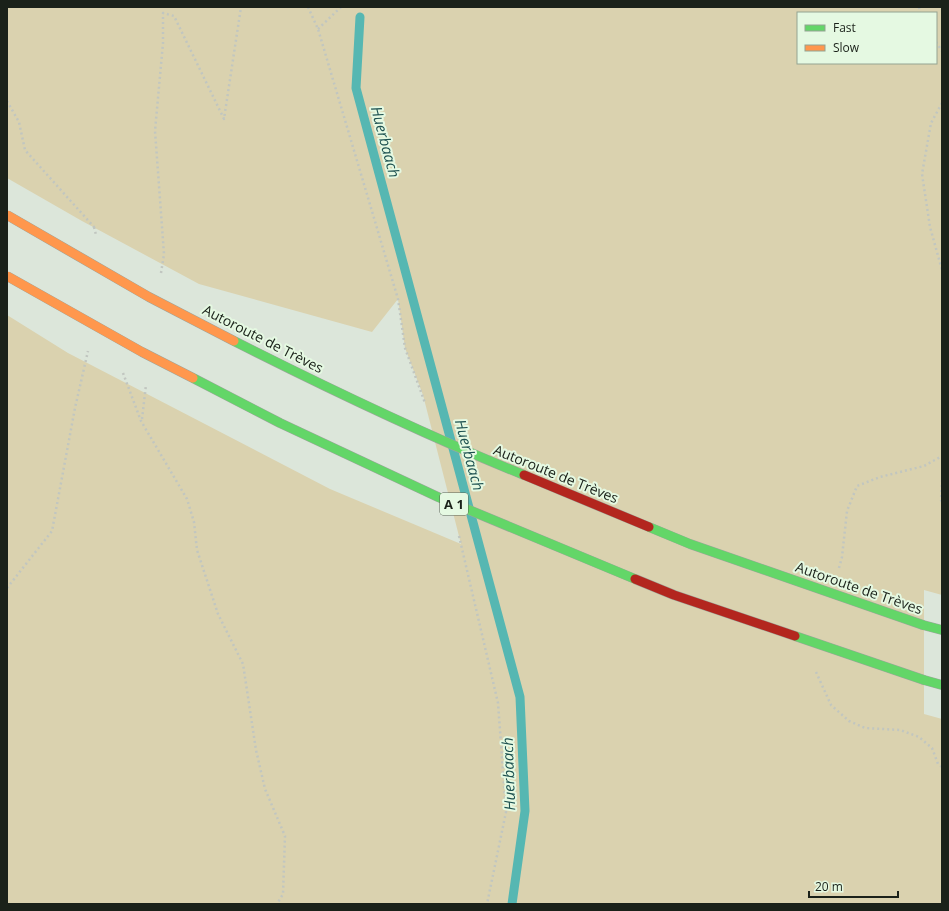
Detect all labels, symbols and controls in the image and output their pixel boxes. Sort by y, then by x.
legend [797,12,937,64]
text: Fast [833,19,856,36]
text: Slow [833,39,860,56]
water label: Huerbaach [367,104,405,180]
street label: Autoroute de Trèves [200,300,327,377]
water label: Huerbaach [451,417,489,493]
street label: Autoroute de Trèves [491,440,622,507]
road number: A 1 [440,493,468,515]
street label: Autoroute de Trèves [793,557,925,618]
water label: Huerbaach [497,737,519,811]
scale bar [809,873,898,899]
text: 20 m [815,878,843,895]

